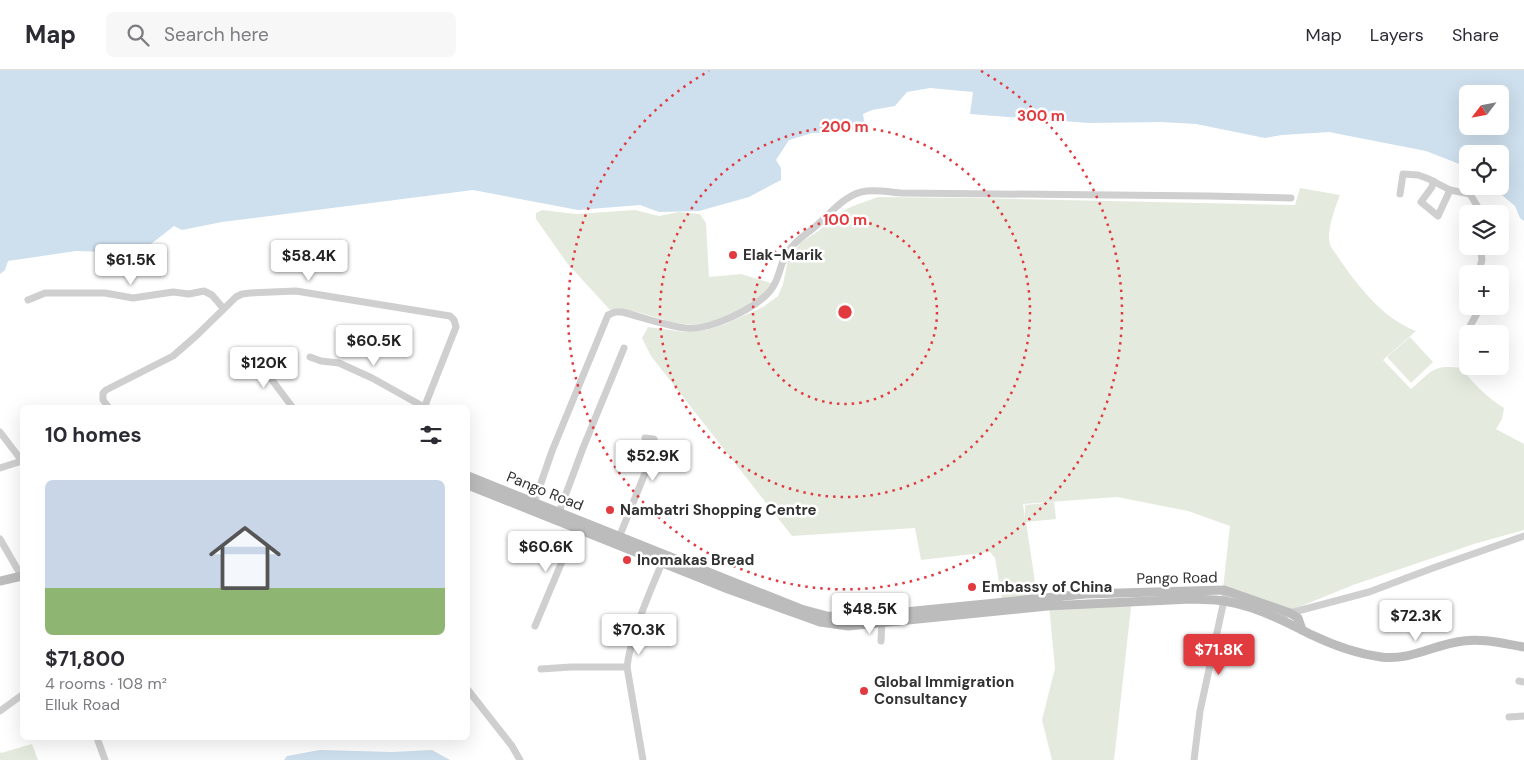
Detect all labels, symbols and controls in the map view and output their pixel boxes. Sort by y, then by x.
search box [106,12,456,57]
text: Map [25,19,76,50]
icon: search [124,21,152,49]
text: Search here [164,22,269,47]
text: Map [1306,23,1342,47]
text: Layers [1370,23,1424,47]
text: Share [1452,23,1499,47]
north arrow [1459,85,1509,135]
map controls [1459,85,1509,375]
text: 300 m [1017,106,1065,126]
text: 200 m [821,117,869,137]
button: locate [1459,145,1509,195]
button: layers [1459,205,1509,255]
text: 100 m [823,210,867,230]
pin: $58.4K [268,240,350,282]
pin: $61.5K [90,244,172,286]
text: $58.4K [282,245,336,266]
place label: Elak-Marik [743,245,823,265]
text: $61.5K [106,249,156,270]
marker: Elak-Marik [727,249,739,261]
button: + [1459,265,1509,315]
centre of rings [836,303,854,321]
pin: $60.5K [333,324,415,367]
button: − [1459,325,1509,375]
text: $60.5K [347,330,401,351]
pin: $120K [229,346,299,389]
text: $120K [241,352,287,373]
text: 10 homes [45,421,142,449]
icon: filters [417,421,445,449]
pin: $52.9K [612,440,694,482]
text: $52.9K [627,445,679,466]
street label: Pango Road [504,467,586,515]
place label: Nambatri Shopping Centre [620,500,817,520]
marker: Nambatri Shopping Centre [604,504,616,516]
icon: home [200,513,290,603]
pin: $60.6K [505,530,587,573]
text: $60.6K [519,536,573,557]
place label: Inomakas Bread [637,550,754,570]
marker: Inomakas Bread [621,554,633,566]
street label: Pango Road [1136,567,1218,589]
place label: Embassy of China [982,577,1112,597]
marker: Embassy of China [966,581,978,593]
pin: $48.5K [829,592,911,635]
text: $48.5K [843,598,897,619]
pin: $72.3K [1375,600,1457,642]
text: $72.3K [1390,605,1442,626]
pin: $70.3K [598,614,680,656]
text: $70.3K [613,619,665,640]
pin: $71.8K [1178,634,1260,676]
text: $71.8K [1195,639,1244,660]
text: $71,800 [45,645,125,673]
place label: Global Immigration Consultancy [874,672,1014,709]
text: 4 rooms · 108 m² [45,673,167,694]
marker: Global Immigration Consultancy [858,685,870,697]
text: Elluk Road [45,694,120,715]

